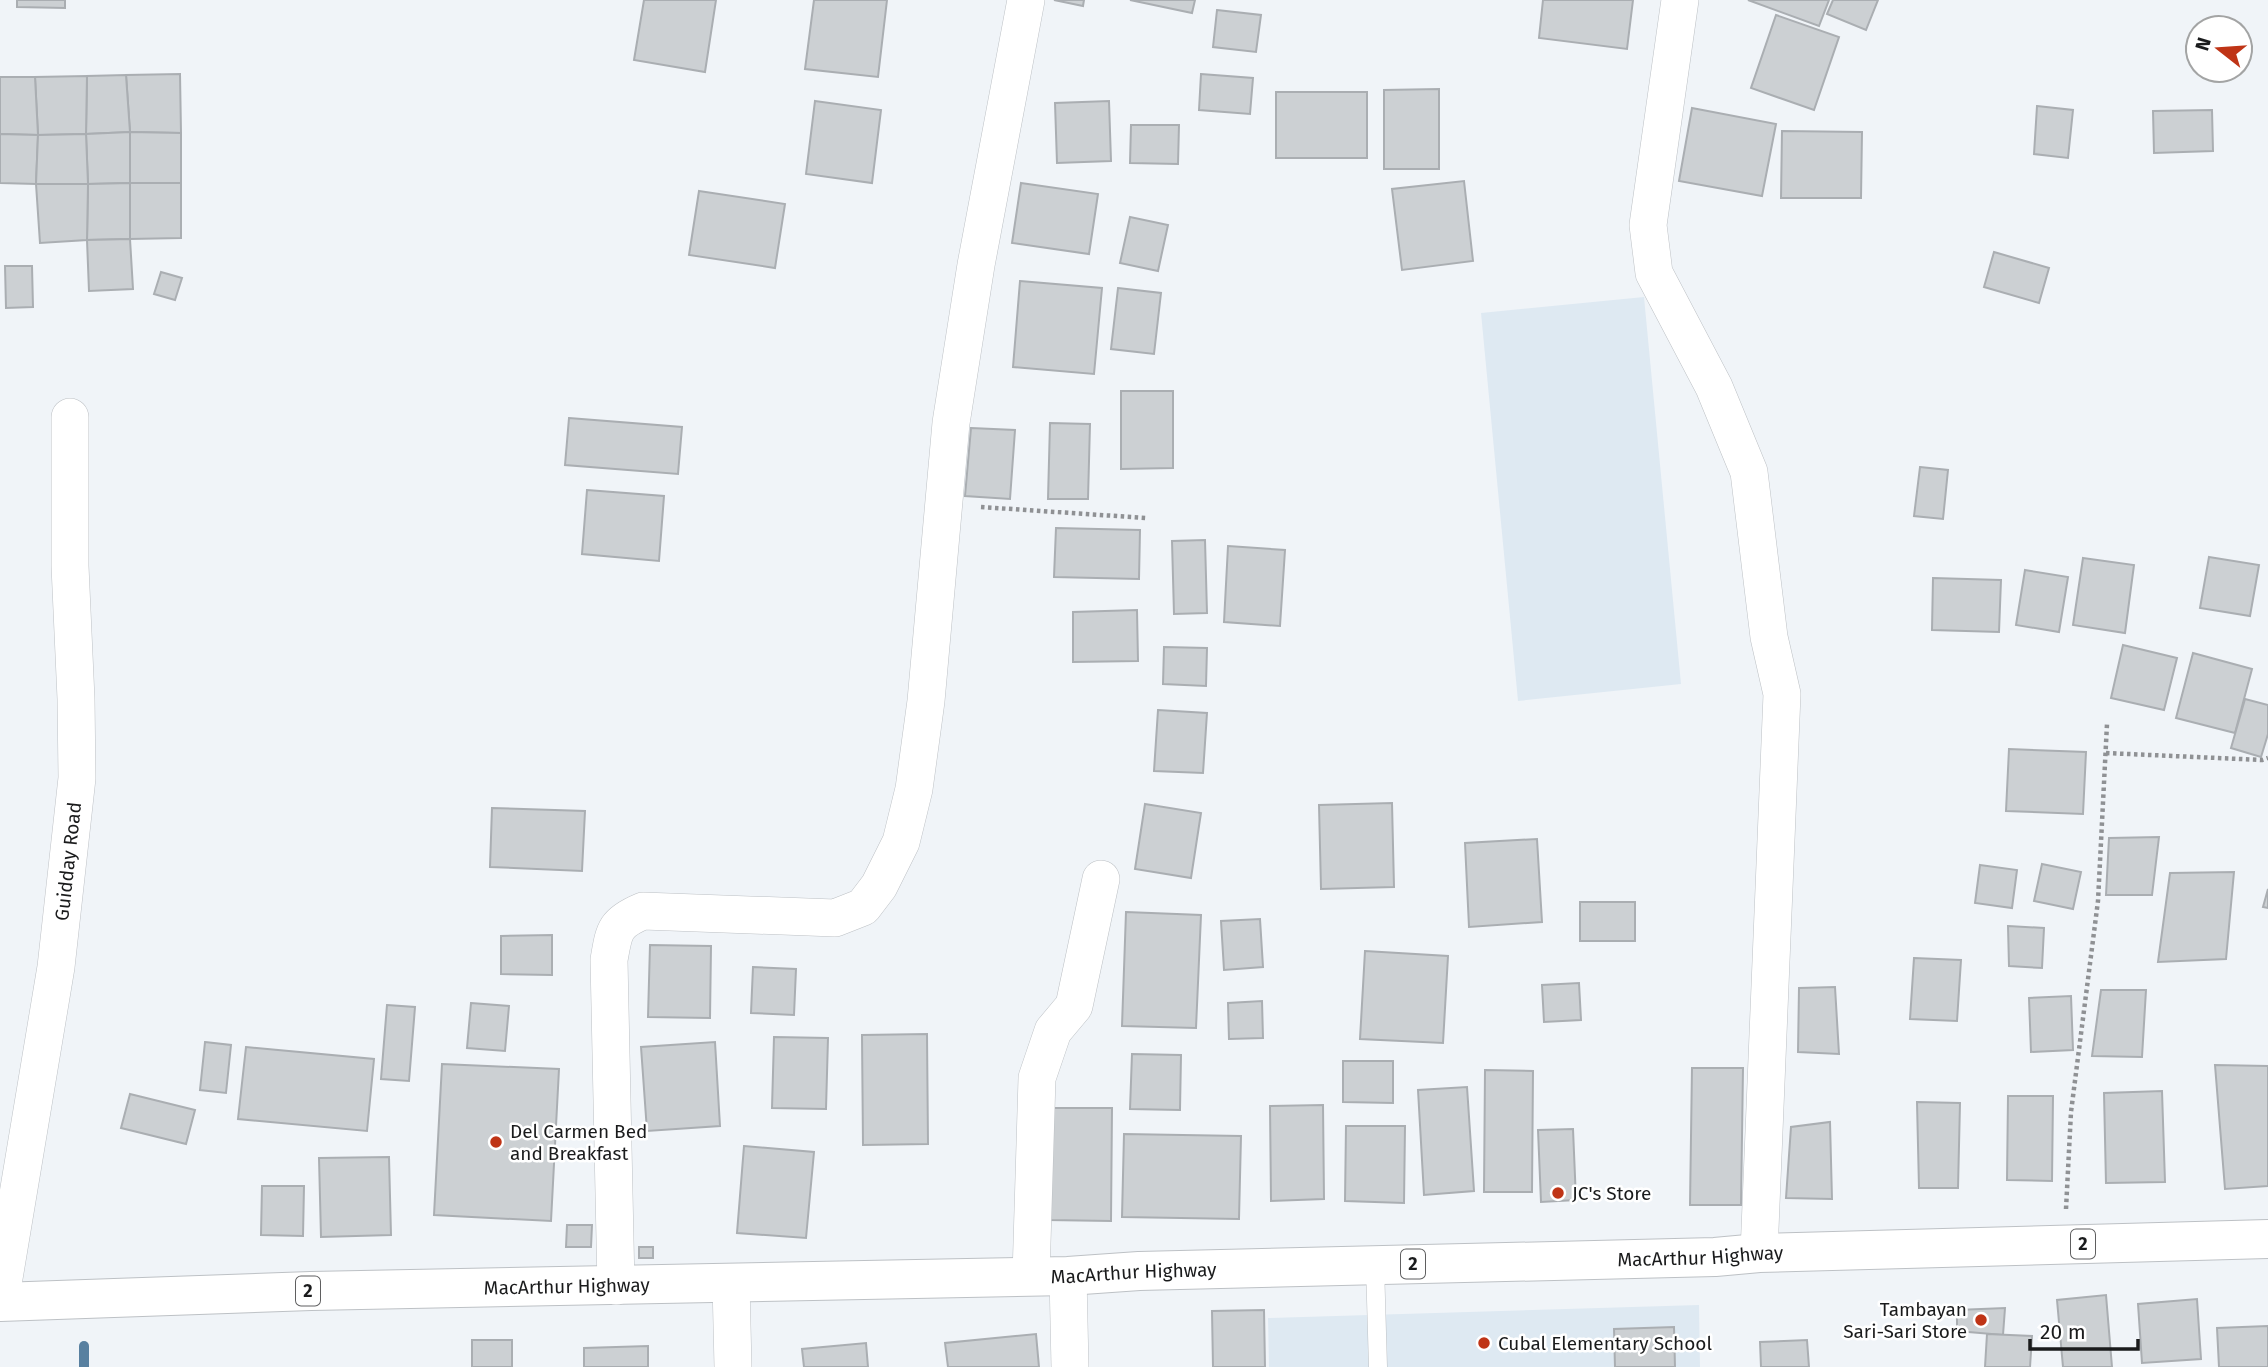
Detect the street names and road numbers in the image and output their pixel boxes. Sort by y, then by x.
street label: Guidday Road [50,801,86,922]
road number: 2 [2071,1230,2095,1259]
street label: MacArthur Highway [1617,1241,1784,1271]
road number: 2 [1401,1250,1425,1279]
street label: MacArthur Highway [1050,1258,1217,1288]
street label: MacArthur Highway [484,1273,651,1299]
road number: 2 [296,1276,320,1306]

